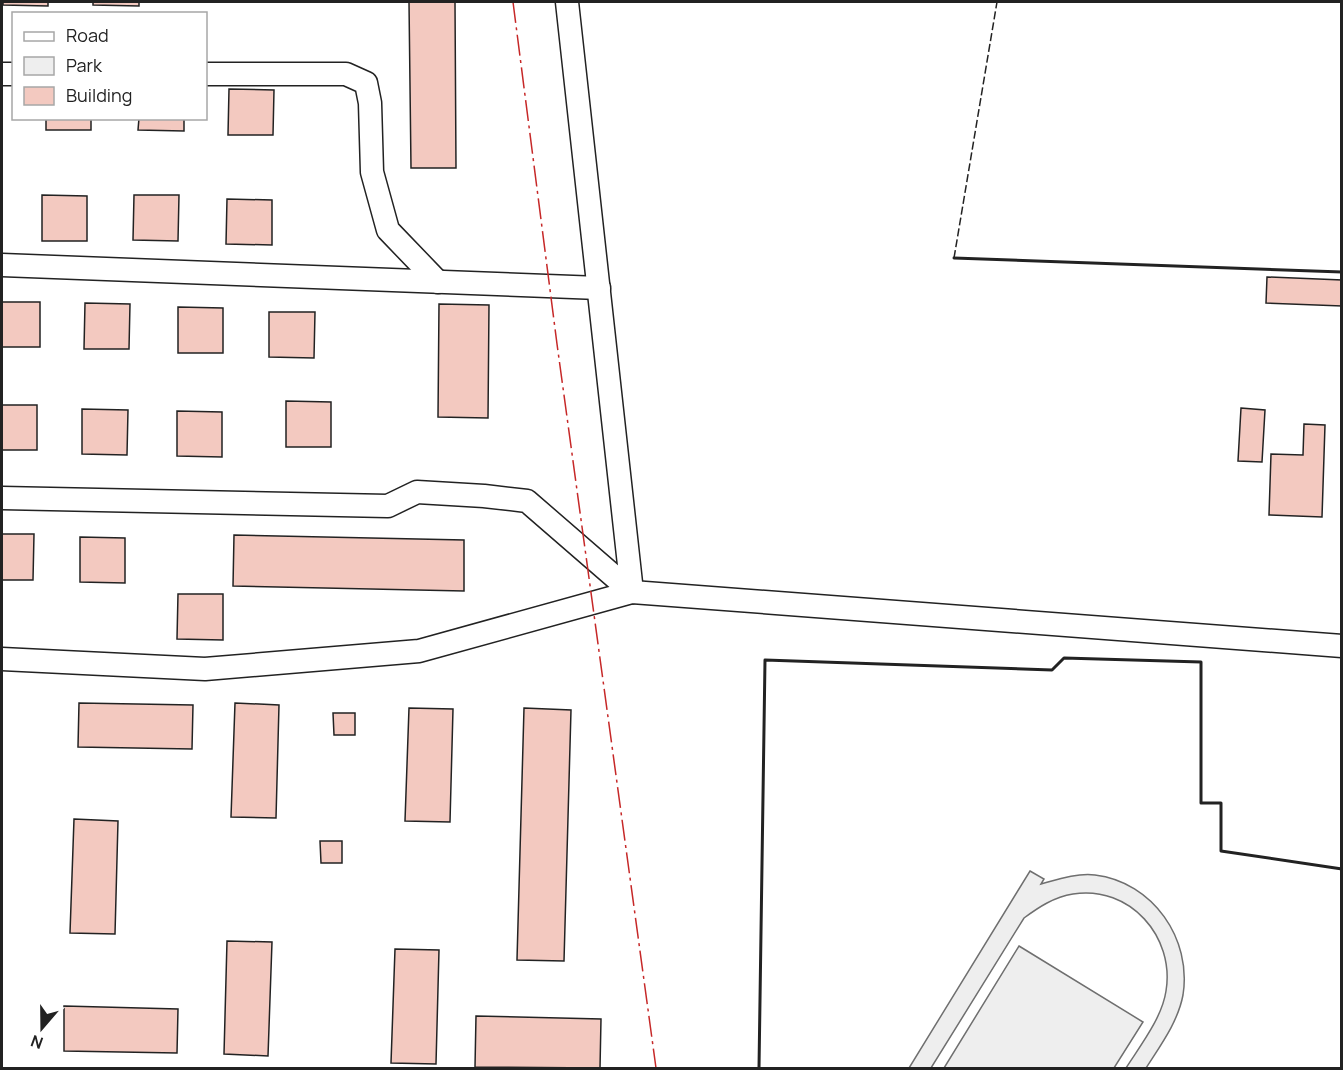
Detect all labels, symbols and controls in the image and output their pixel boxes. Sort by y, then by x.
legend [12,12,207,120]
text: Road [66,23,109,47]
text: Park [66,53,103,77]
text: Building [66,83,132,107]
north arrow [12,998,72,1058]
text: N [28,1030,46,1054]

